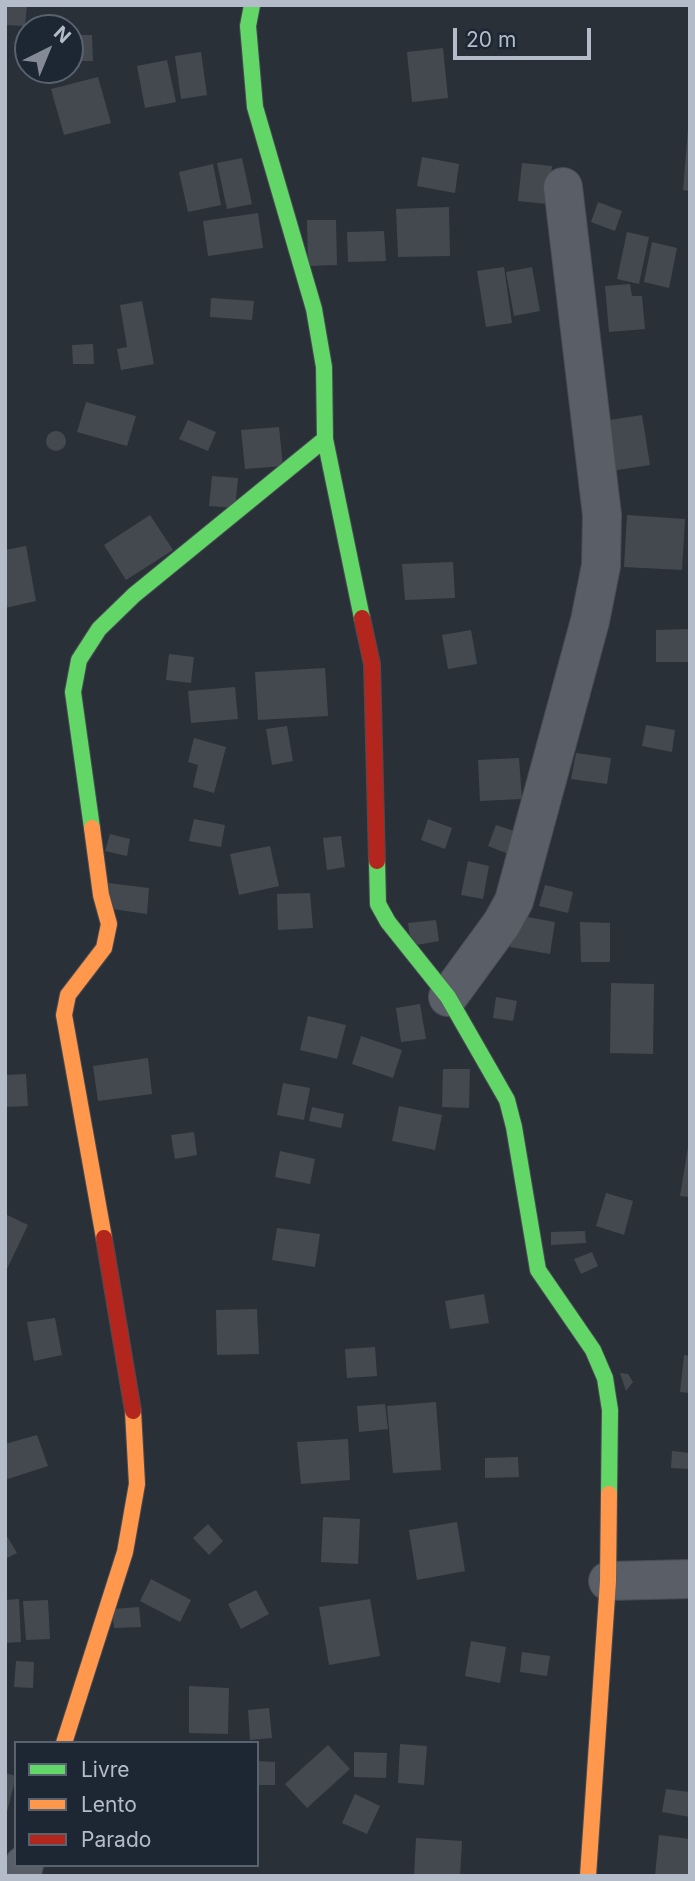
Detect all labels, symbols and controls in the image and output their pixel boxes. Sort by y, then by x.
north arrow [14,14,84,84]
scale bar [457,14,595,58]
text: N [49,21,75,48]
text: 20 m [466,27,516,52]
legend [14,1741,259,1867]
text: Livre [81,1757,130,1782]
text: Lento [81,1792,137,1817]
text: Parado [81,1827,151,1852]

